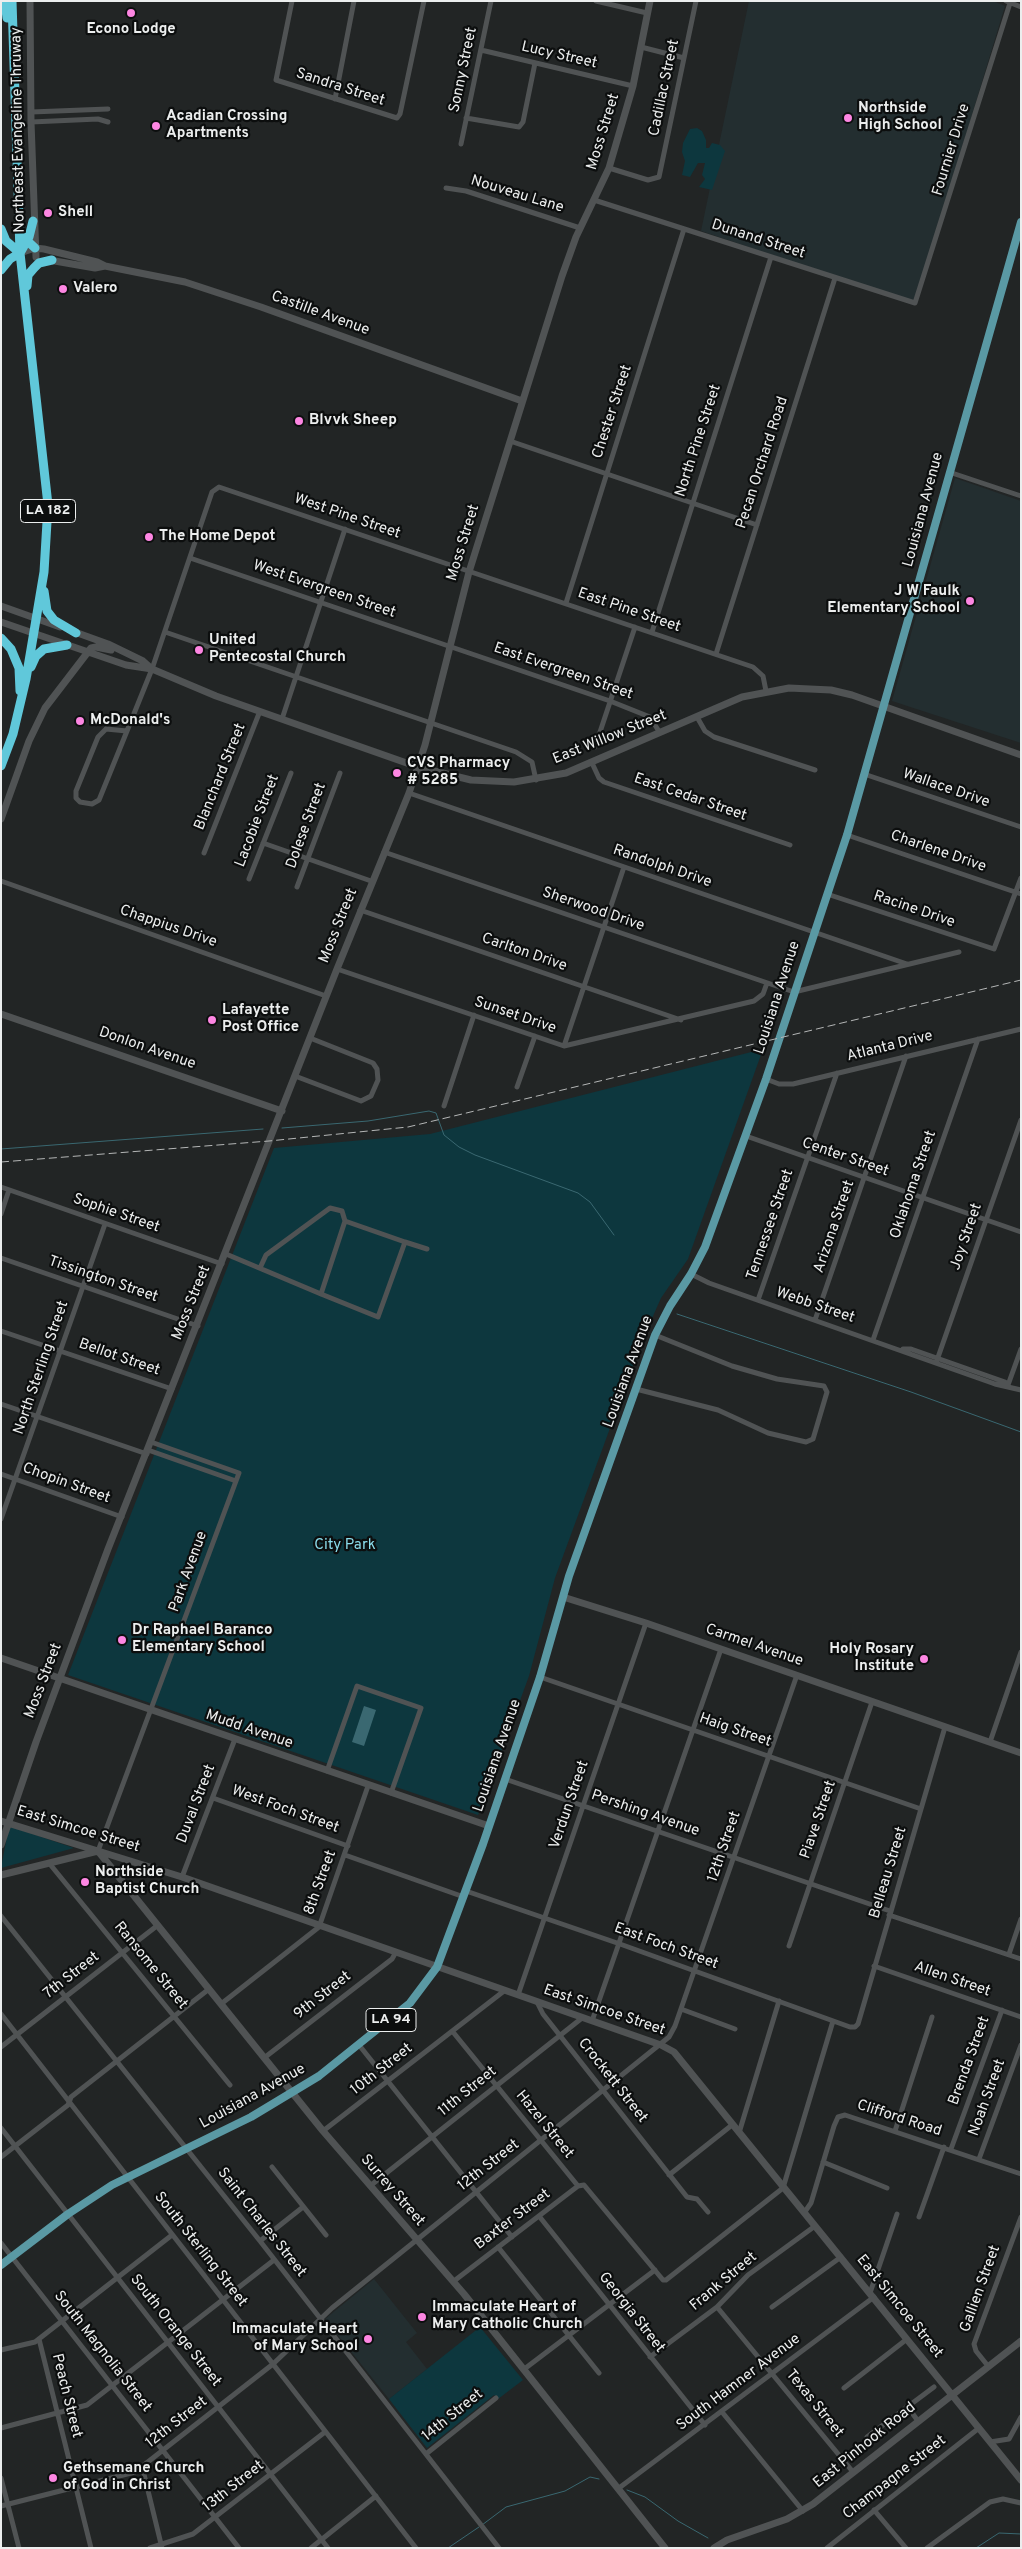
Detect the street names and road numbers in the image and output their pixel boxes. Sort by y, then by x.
street label: Sonny Street [446,26,482,114]
street label: Northeast Evangeline Thruway [8,27,30,233]
street label: Cadillac Street [646,38,684,138]
street label: Lucy Street [519,39,599,73]
street label: Sandra Street [293,65,387,111]
street label: Moss Street [584,91,624,173]
street label: Fournier Drive [929,102,975,198]
street label: Nouveau Lane [468,172,566,218]
street label: Dunand Street [709,216,807,264]
street label: Castille Avenue [268,288,372,340]
street label: Chester Street [589,363,637,461]
street label: North Pine Street [672,383,726,499]
street label: Pecan Orchard Road [733,395,793,531]
street label: Louisiana Avenue [900,451,948,569]
street label: West Pine Street [292,490,402,544]
road number: LA 182 [20,500,76,522]
street label: Moss Street [444,502,484,584]
street label: West Evergreen Street [250,557,398,623]
street label: East Pine Street [575,585,683,637]
street label: East Evergreen Street [491,640,635,704]
street label: East Willow Street [551,707,669,769]
street label: Blanchard Street [191,721,251,833]
street label: Wallace Drive [900,766,992,812]
street label: East Cedar Street [631,770,749,826]
street label: Lacobie Street [232,772,284,870]
street label: Dolese Street [283,781,331,871]
street label: Charlene Drive [888,827,988,877]
street label: Randolph Drive [610,842,714,892]
street label: Sherwood Drive [539,884,647,936]
street label: Moss Street [316,886,362,966]
street label: Racine Drive [871,888,957,932]
street label: Chappius Drive [117,902,219,952]
street label: Carlton Drive [479,930,569,976]
street label: Louisiana Avenue [751,939,805,1057]
street label: Sunset Drive [472,994,558,1038]
street label: Donlon Avenue [96,1024,198,1074]
street label: Atlanta Drive [845,1028,935,1066]
street label: Oklahoma Street [887,1129,941,1241]
street label: Center Street [799,1135,891,1181]
street label: Tennessee Street [744,1167,798,1283]
street label: Arizona Street [811,1178,859,1276]
street label: Sophie Street [70,1191,162,1237]
street label: Joy Street [947,1201,987,1273]
street label: Tissington Street [46,1253,160,1307]
street label: Moss Street [169,1263,215,1343]
street label: Webb Street [773,1284,857,1328]
street label: North Sterling Street [11,1299,73,1437]
street label: Louisiana Avenue [600,1313,658,1431]
street label: Bellot Street [76,1336,162,1380]
street label: Chopin Street [20,1460,112,1508]
street label: Park Avenue [166,1529,212,1615]
street label: Carmel Avenue [703,1621,805,1671]
street label: Moss Street [21,1641,67,1721]
street label: Louisiana Avenue [470,1697,526,1815]
street label: Mudd Avenue [203,1707,295,1753]
street label: Haig Street [697,1710,773,1752]
street label: Verdun Street [546,1758,594,1852]
street label: Duval Street [174,1762,220,1846]
street label: Piave Street [797,1778,841,1862]
street label: West Foch Street [229,1782,341,1838]
street label: Pershing Avenue [588,1787,702,1841]
street label: East Simcoe Street [14,1803,142,1857]
street label: 12th Street [705,1809,745,1885]
street label: Belleau Street [866,1825,912,1921]
street label: 8th Street [301,1848,341,1918]
street label: Ransome Street [109,1919,191,2013]
street label: East Foch Street [611,1920,721,1974]
street label: 7th Street [40,1949,104,2003]
street label: Allen Street [911,1959,993,2001]
street label: 9th Street [291,1968,355,2024]
street label: East Simcoe Street [541,1982,667,2040]
road number: LA 94 [366,2008,416,2032]
street label: Brenda Street [946,2014,994,2108]
street label: Crockett Street [573,2035,651,2127]
street label: 10th Street [347,2040,417,2100]
street label: Noah Street [966,2057,1010,2139]
street label: Louisiana Avenue [197,2061,309,2133]
street label: 11th Street [435,2063,501,2121]
street label: Hazel Street [511,2087,577,2163]
street label: Clifford Road [854,2097,944,2141]
street label: 12th Street [455,2136,523,2196]
street label: Surrey Street [356,2151,428,2231]
street label: Saint Charles Street [213,2165,309,2281]
street label: Baxter Street [472,2186,554,2254]
street label: South Sterling Street [150,2189,250,2311]
street label: Gallien Street [957,2243,1005,2335]
street label: Frank Street [687,2249,761,2315]
street label: East Simcoe Street [852,2252,946,2362]
street label: Georgia Street [594,2269,668,2357]
street label: South Orange Street [126,2271,224,2391]
street label: South Magnolia Street [49,2288,155,2416]
street label: South Hamner Avenue [674,2331,804,2435]
street label: Peach Street [47,2352,85,2440]
street label: Texas Street [781,2366,847,2442]
street label: 14th Street [419,2386,487,2446]
street label: 12th Street [143,2393,211,2453]
street label: East Pinhook Road [810,2399,920,2493]
street label: Champagne Street [840,2432,950,2524]
street label: 13th Street [200,2457,268,2517]

